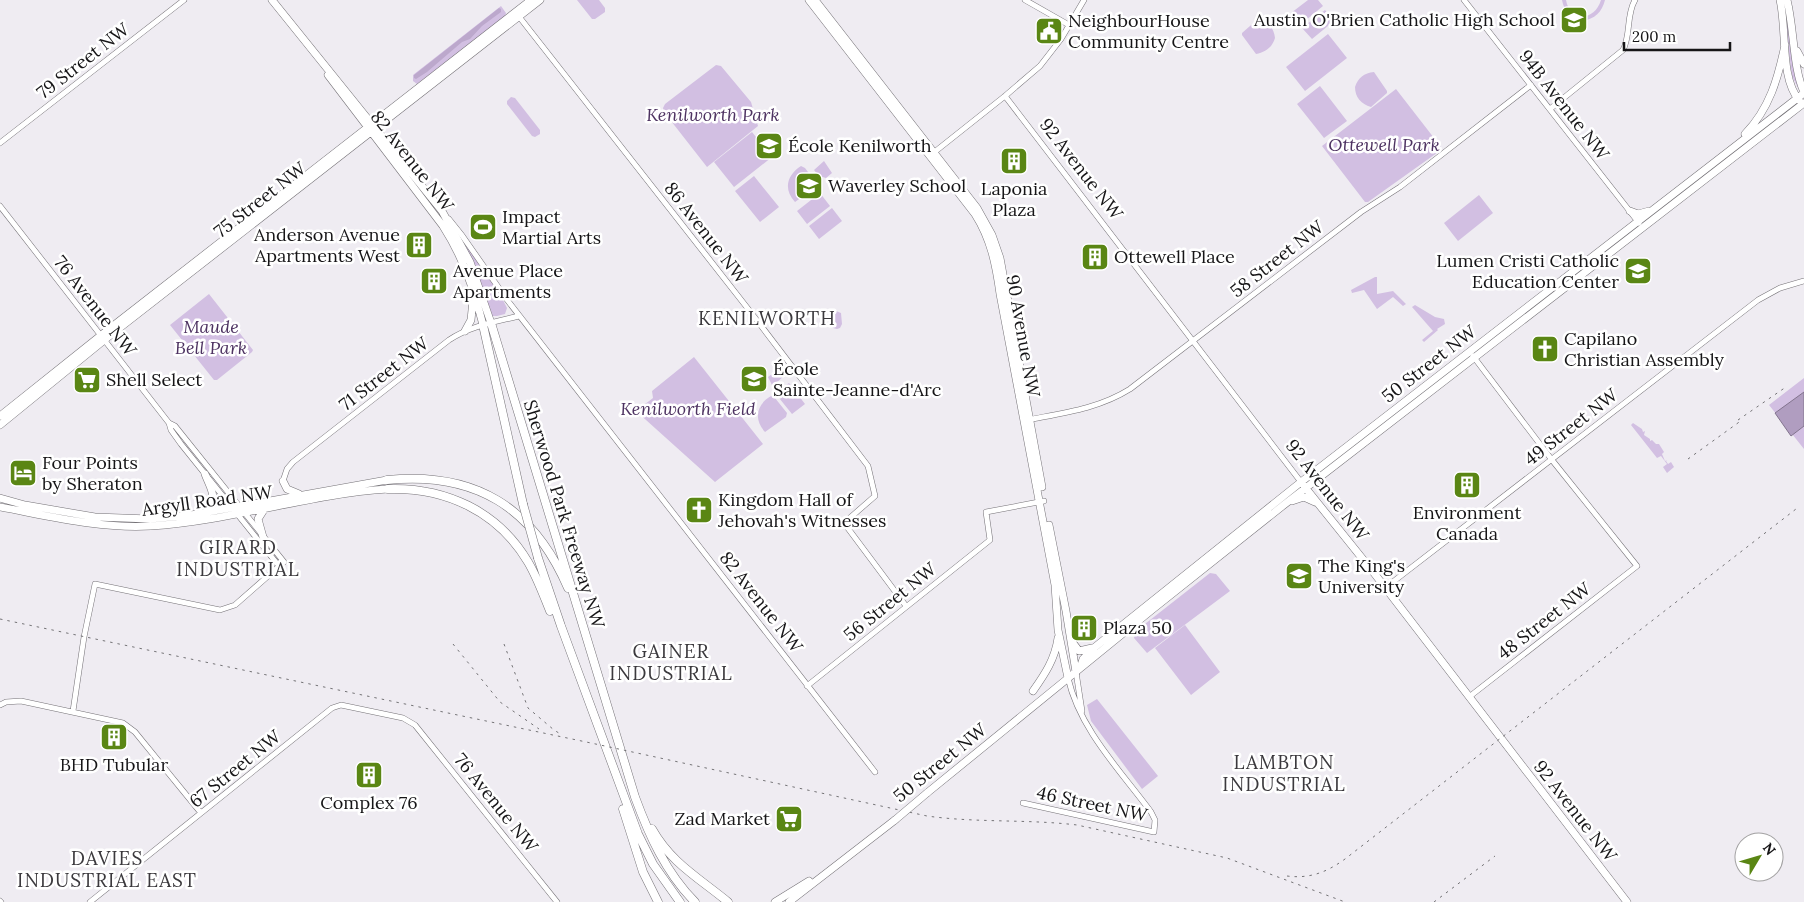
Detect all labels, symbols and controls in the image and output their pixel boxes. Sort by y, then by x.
school or university icon: Austin O'Brien Catholic High School [1559,5,1589,35]
place label: Austin O'Brien Catholic High School [1253,8,1555,31]
place label: NeighbourHouse Community Centre [1068,9,1229,53]
public building icon: NeighbourHouse Community Centre [1034,16,1064,46]
street label: 79 Street NW [32,17,134,104]
scale bar [1624,20,1730,52]
text: 200 m [1632,27,1676,46]
street label: 94B Avenue NW [1514,45,1615,165]
park label: Kenilworth Park [646,103,780,126]
street label: 82 Avenue NW [366,106,460,217]
street label: 92 Avenue NW [1035,113,1129,225]
school or university icon: École Kenilworth [754,131,784,161]
park label: Ottewell Park [1328,133,1440,156]
place label: École Kenilworth [788,134,932,157]
building icon: Laponia Plaza [999,146,1029,176]
street label: 75 Street NW [209,156,311,243]
school or university icon: Waverley School [794,171,824,201]
place label: Waverley School [828,174,966,197]
street label: 86 Avenue NW [660,177,754,289]
place label: Laponia Plaza [981,177,1047,221]
place label: Impact Martial Arts [502,205,601,249]
sports icon: Impact Martial Arts [468,212,498,242]
street label: 58 Street NW [1225,214,1329,302]
place label: Anderson Avenue Apartments West [253,223,400,267]
building icon: Anderson Avenue Apartments West [404,230,434,260]
building icon: Ottewell Place [1080,242,1110,272]
place label: Ottewell Place [1114,245,1235,268]
place label: Lumen Cristi Catholic Education Center [1436,249,1619,293]
street label: 76 Avenue NW [49,251,142,361]
school or university icon: Lumen Cristi Catholic Education Center [1623,256,1653,286]
place label: Avenue Place Apartments [452,259,563,303]
building icon: Avenue Place Apartments [419,266,449,296]
street label: 90 Avenue NW [1001,273,1046,400]
district label: KENILWORTH [698,306,836,330]
park label: Maude Bell Park [175,315,247,359]
street label: 50 Street NW [1377,319,1481,407]
place label: Capilano Christian Assembly [1564,327,1725,371]
street label: 71 Street NW [334,331,434,416]
church icon: Capilano Christian Assembly [1530,334,1560,364]
place label: École Sainte-Jeanne-d'Arc [773,357,941,401]
school or university icon: École Sainte-Jeanne-d'Arc [739,364,769,394]
supermarket icon: Shell Select [72,365,102,395]
place label: Shell Select [106,368,202,391]
street label: 49 Street NW [1519,382,1623,470]
street label: Sherwood Park Freeway NW [519,397,611,632]
park label: Kenilworth Field [620,397,756,420]
street label: 92 Avenue NW [1281,434,1375,546]
place label: Four Points by Sheraton [42,451,143,495]
hotel icon: Four Points by Sheraton [8,458,38,488]
building icon: Environment Canada [1452,470,1482,500]
street label: Argyll Road NW [139,480,275,521]
place label: Kingdom Hall of Jehovah's Witnesses [717,488,886,532]
church icon: Kingdom Hall of Jehovah's Witnesses [684,495,714,525]
place label: Environment Canada [1413,501,1521,545]
district label: GIRARD INDUSTRIAL [176,535,300,581]
street label: 82 Avenue NW [715,547,809,658]
place label: The King's University [1318,554,1405,598]
street label: 56 Street NW [839,557,941,646]
school or university icon: The King's University [1284,561,1314,591]
street label: 48 Street NW [1492,576,1596,664]
building icon: Plaza 50 [1069,613,1099,643]
place label: Plaza 50 [1103,616,1172,639]
district label: GAINER INDUSTRIAL [609,639,733,685]
street label: 50 Street NW [888,717,992,807]
building icon: BHD Tubular [99,722,129,752]
street label: 67 Street NW [184,724,286,812]
street label: 76 Avenue NW [449,748,544,858]
district label: LAMBTON INDUSTRIAL [1222,750,1346,796]
place label: BHD Tubular [60,753,168,776]
street label: 92 Avenue NW [1529,755,1623,867]
building icon: Complex 76 [354,760,384,790]
street label: 46 Street NW [1035,781,1150,827]
place label: Complex 76 [320,791,418,814]
supermarket icon: Zad Market [774,804,804,834]
place label: Zad Market [675,807,770,830]
north arrow [1734,832,1784,882]
text: N [1759,839,1780,859]
district label: DAVIES INDUSTRIAL EAST [17,846,197,892]

